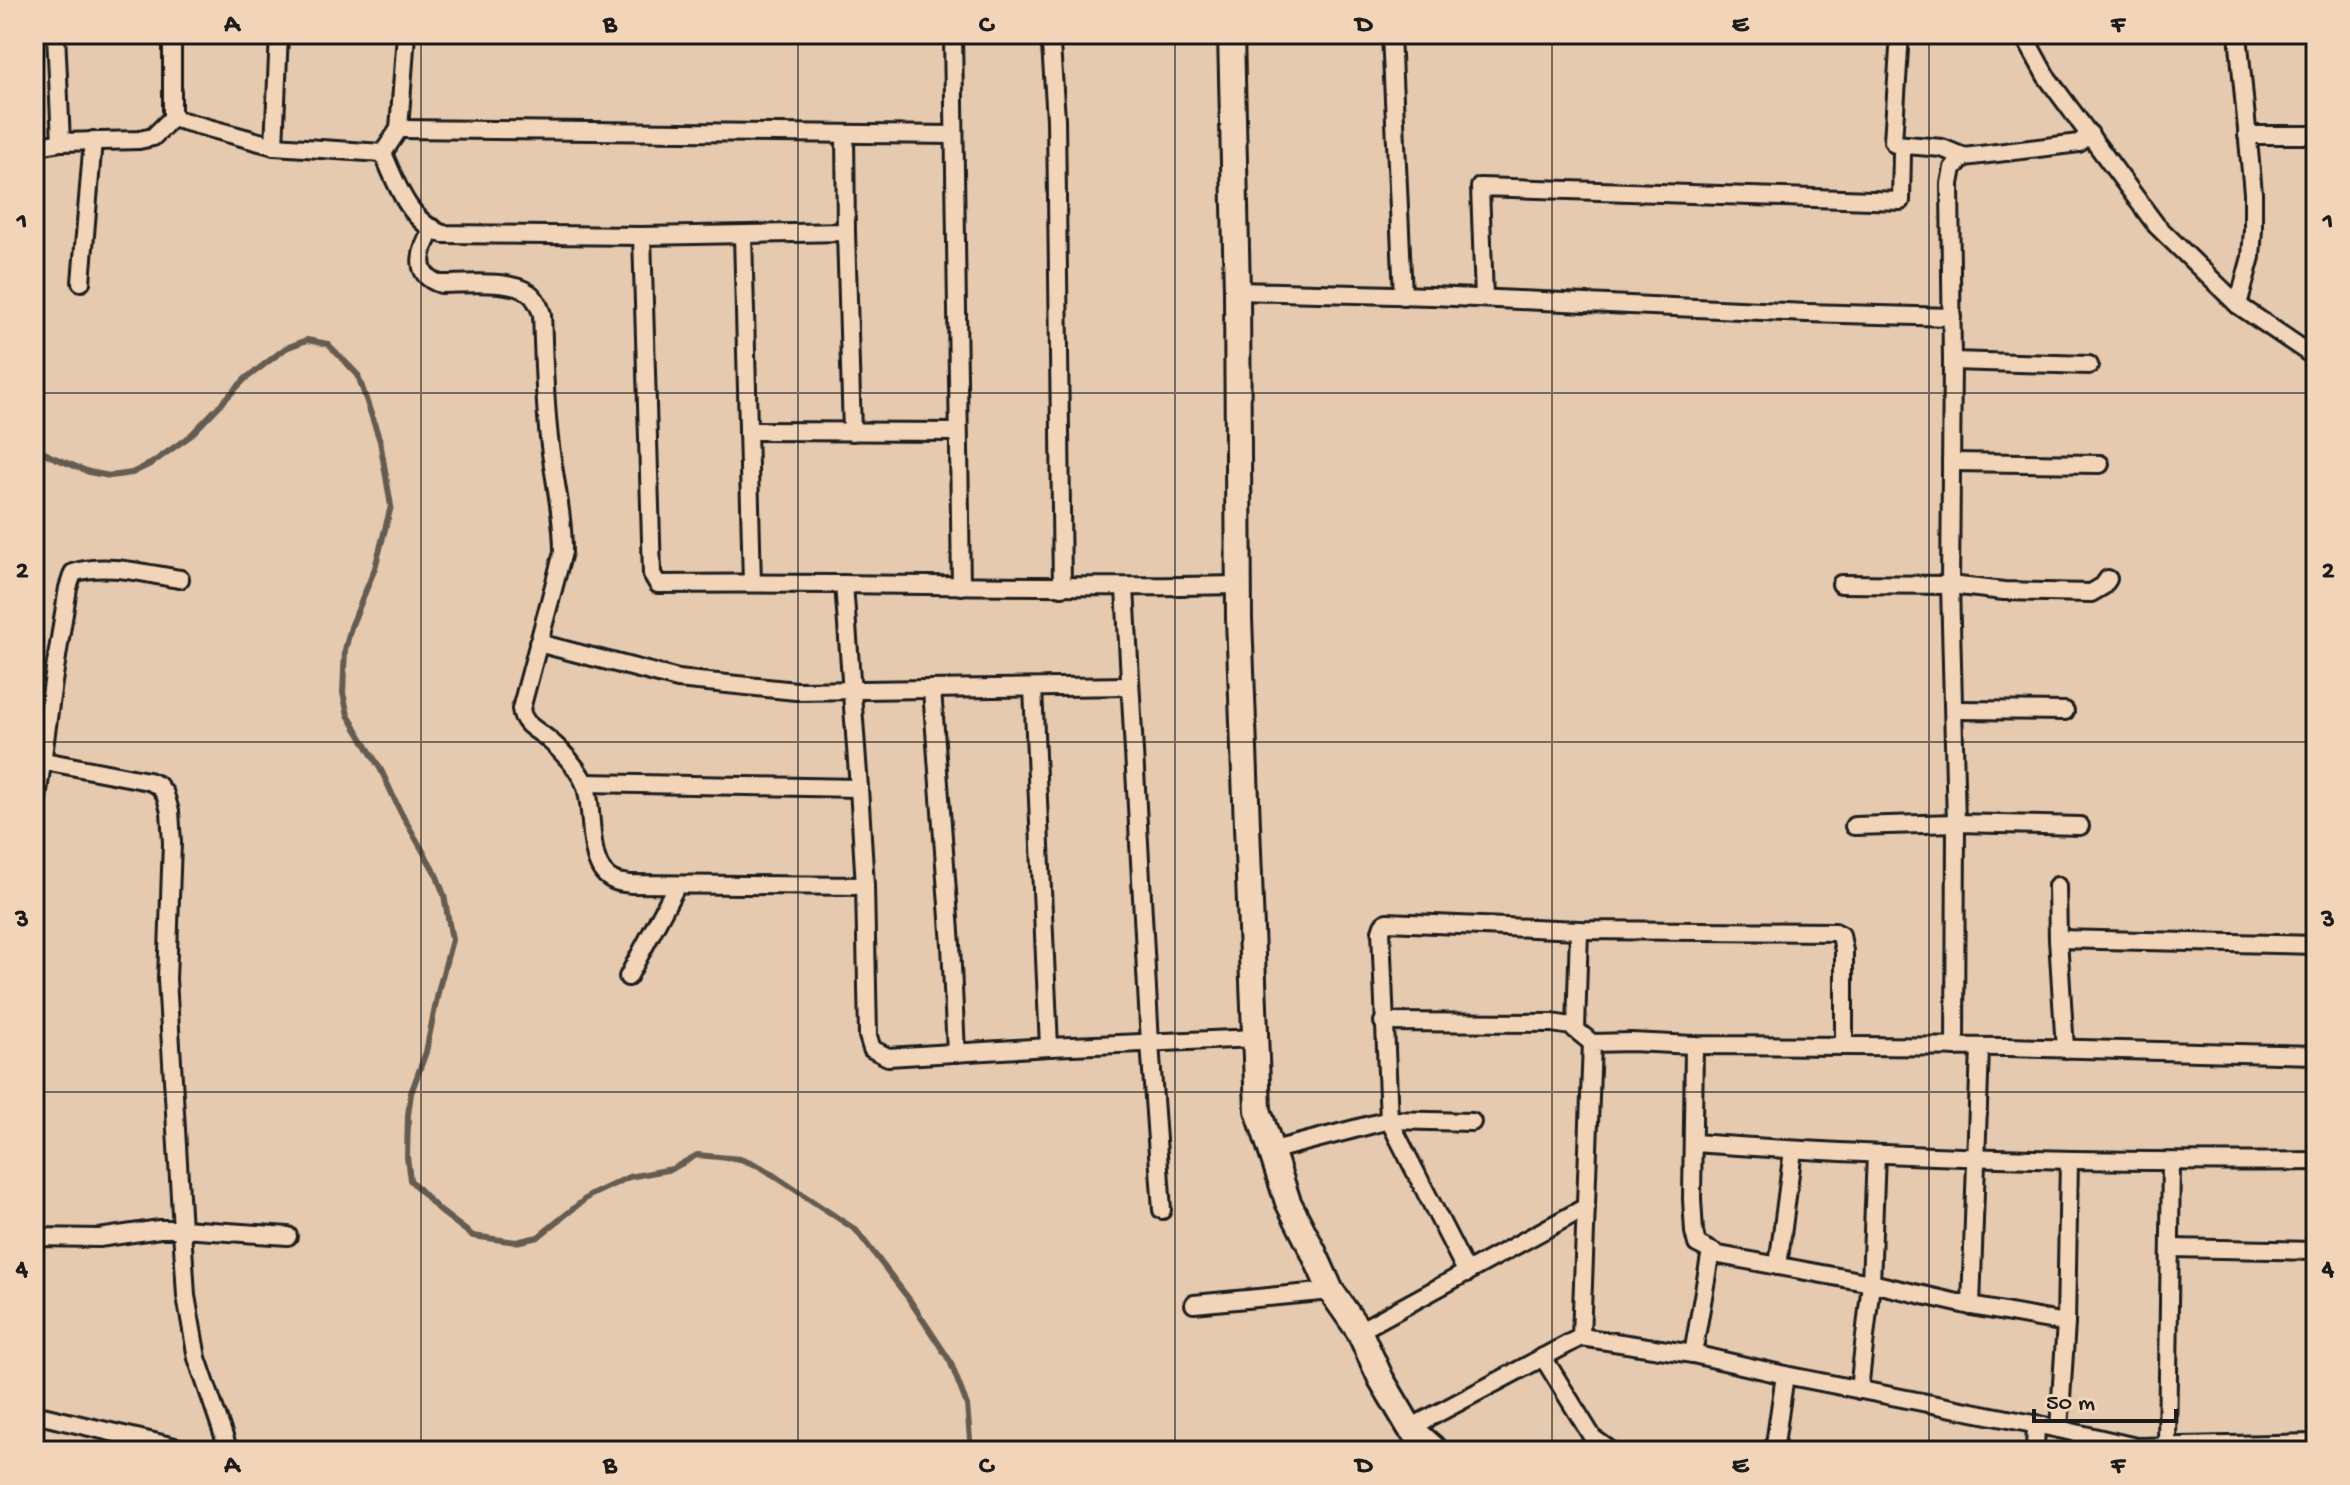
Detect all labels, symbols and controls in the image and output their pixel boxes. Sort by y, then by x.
text: A [223,11,241,42]
text: B [602,11,618,42]
text: C [979,11,996,42]
text: D [1354,11,1374,42]
text: E [1732,11,1750,42]
text: F [2110,11,2126,42]
text: 1 [16,208,27,239]
text: 1 [2322,208,2333,239]
text: 2 [16,557,29,588]
text: 2 [2322,557,2335,588]
text: 3 [14,906,29,937]
text: 3 [2320,906,2335,937]
text: 4 [15,1255,29,1286]
text: 4 [2321,1255,2335,1286]
scale bar [2034,1373,2176,1423]
text: 50 m [2046,1390,2095,1419]
text: A [223,1452,241,1483]
text: B [602,1452,618,1483]
text: C [979,1452,996,1483]
text: D [1354,1452,1374,1483]
text: E [1732,1452,1750,1483]
text: F [2110,1452,2126,1483]

